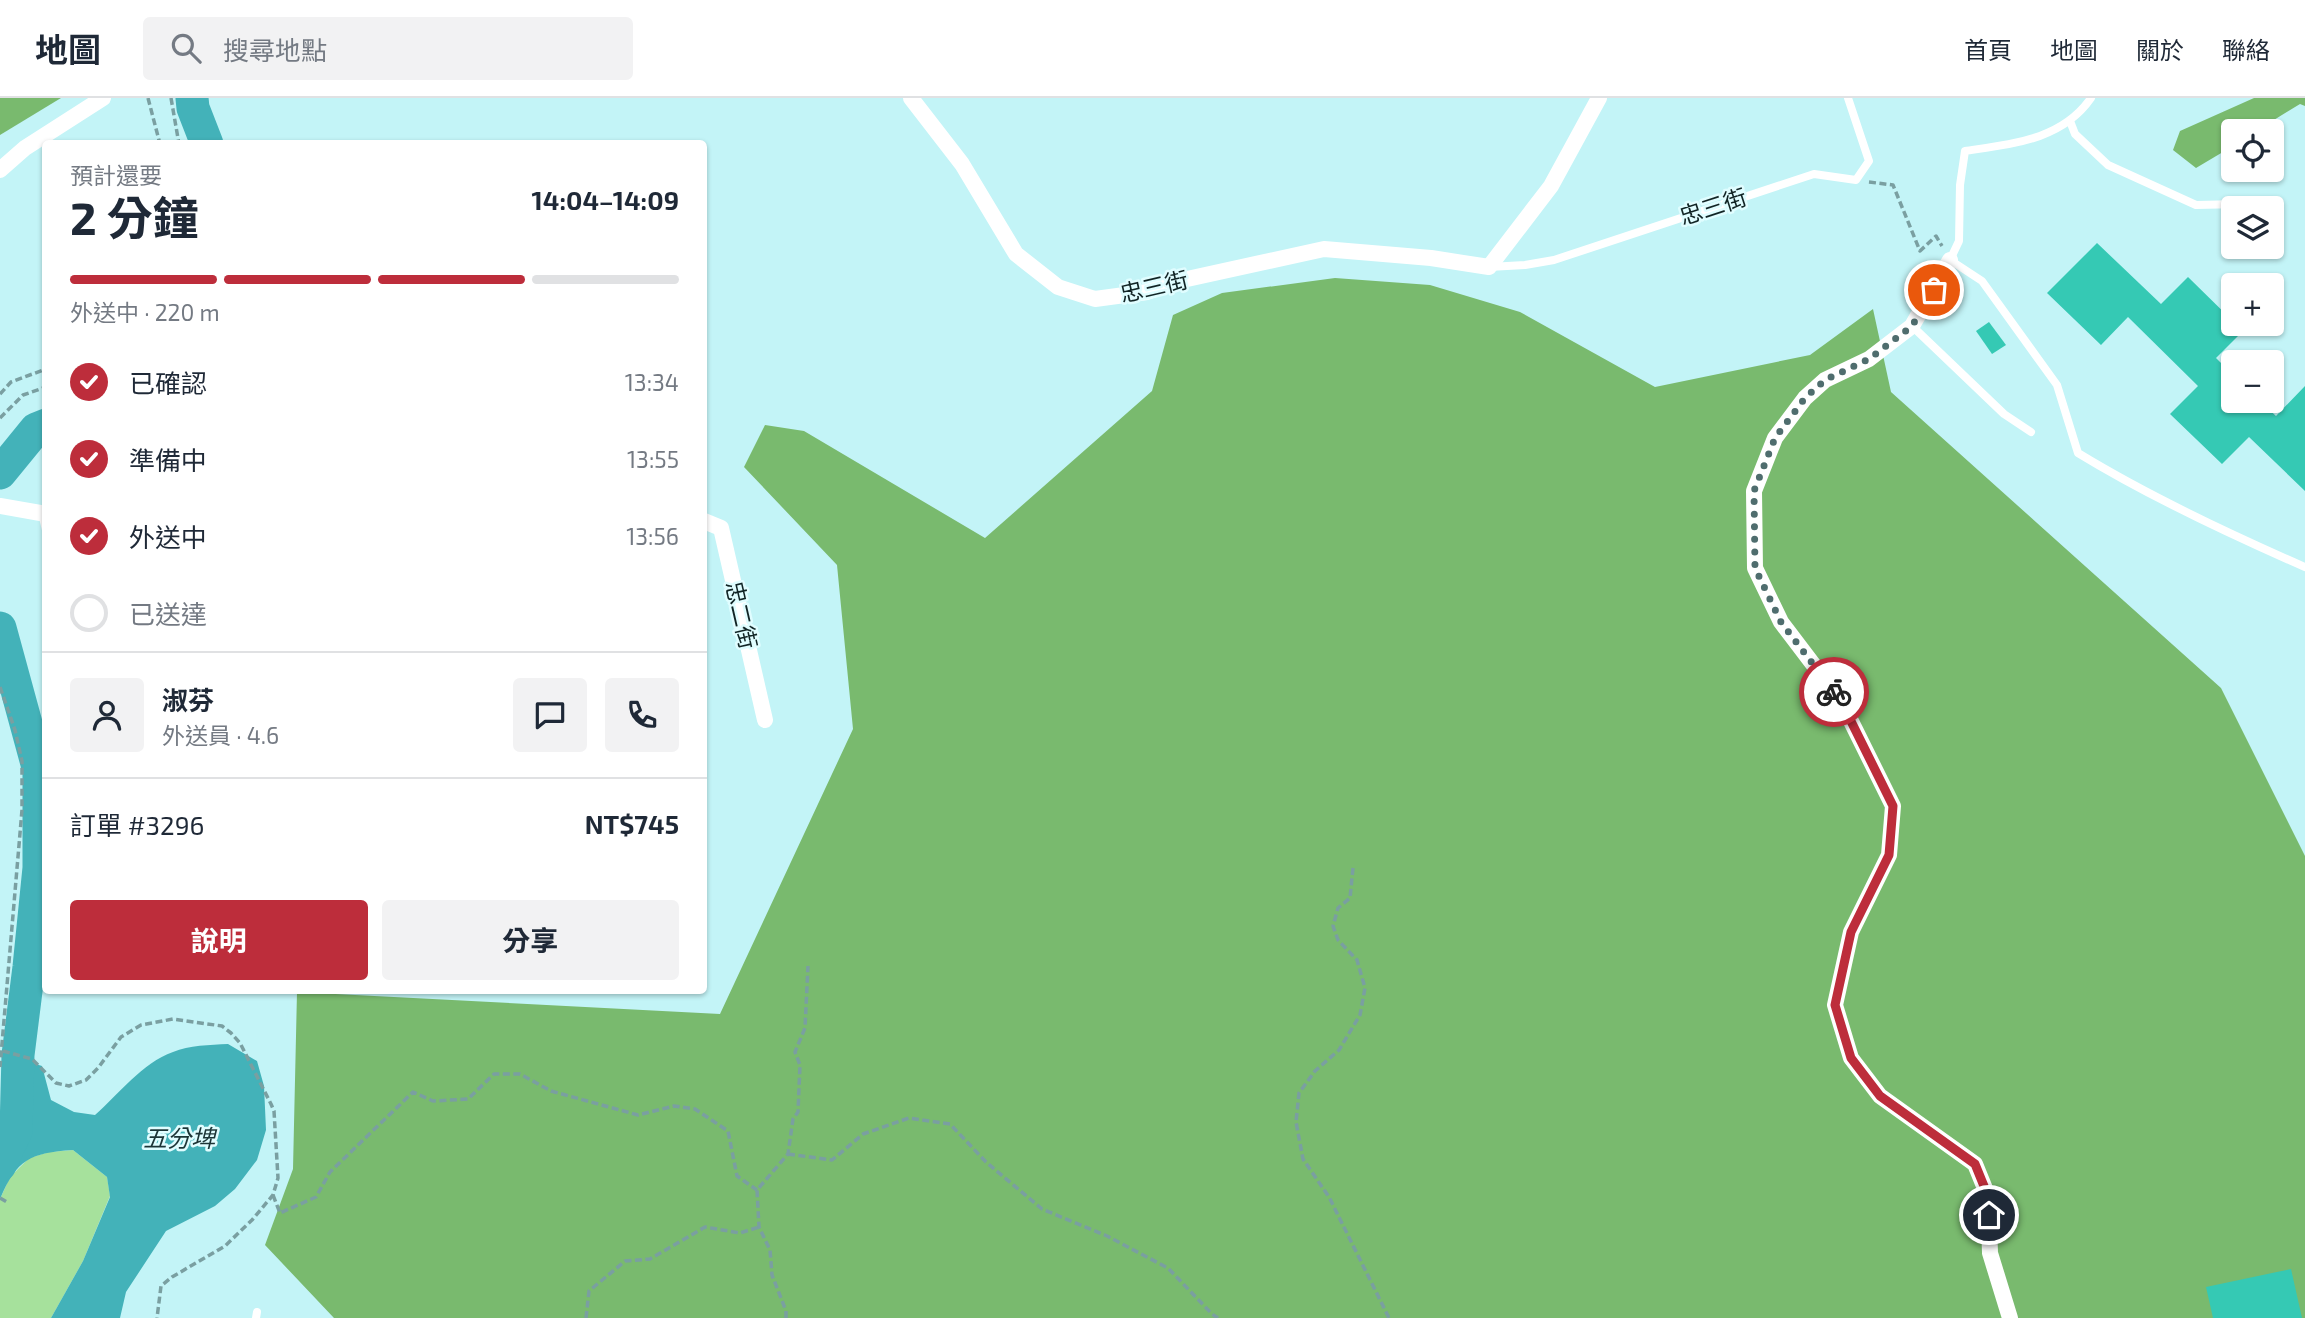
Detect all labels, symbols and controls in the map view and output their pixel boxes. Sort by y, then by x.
search box [143,17,633,80]
text: 地圖 [35,29,101,69]
icon: search [167,29,205,67]
text: 搜尋地點 [223,34,327,65]
text: 首頁 [1964,35,2012,64]
text: 地圖 [2050,35,2098,64]
text: 關於 [2136,35,2184,64]
text: 聯絡 [2222,35,2270,64]
map controls [2221,119,2284,413]
button: locate [2221,119,2284,182]
text: 預計還要 [70,161,162,189]
street label: 忠三街 [1676,182,1750,230]
text: 14:04–14:09 [532,184,679,215]
text: 2 分鐘 [70,189,199,244]
button: layers [2221,196,2284,259]
pin [1904,260,1964,320]
street label: 忠三街 [1117,265,1191,307]
icon: bag [1915,271,1953,309]
button: + [2221,273,2284,336]
text: 外送中 · 220 m [70,298,220,326]
button: − [2221,350,2284,413]
icon: check [70,363,108,401]
text: 已確認 [129,367,207,398]
text: 13:34 [625,368,679,396]
icon: check [70,440,108,478]
text: 準備中 [129,444,207,475]
text: 13:55 [627,445,679,473]
icon: check [70,517,108,555]
text: 外送中 [129,521,207,552]
text: 13:56 [626,522,679,550]
street label: 忠二街 [721,578,763,652]
text: 已送達 [129,598,207,629]
courier [1799,657,1869,727]
icon: bike [1815,673,1853,711]
button: person [70,678,144,752]
button: chat [513,678,587,752]
button: phone [605,678,679,752]
text: 淑芬 [162,684,214,715]
text: 外送員 · 4.6 [162,721,279,749]
text: NT$745 [585,808,679,839]
text: 訂單 #3296 [70,809,204,840]
button: 說明 [70,900,368,980]
button: 分享 [382,900,679,980]
water label: 五分埤 [143,1123,218,1152]
pin [1959,1185,2019,1245]
icon: home [1970,1196,2008,1234]

